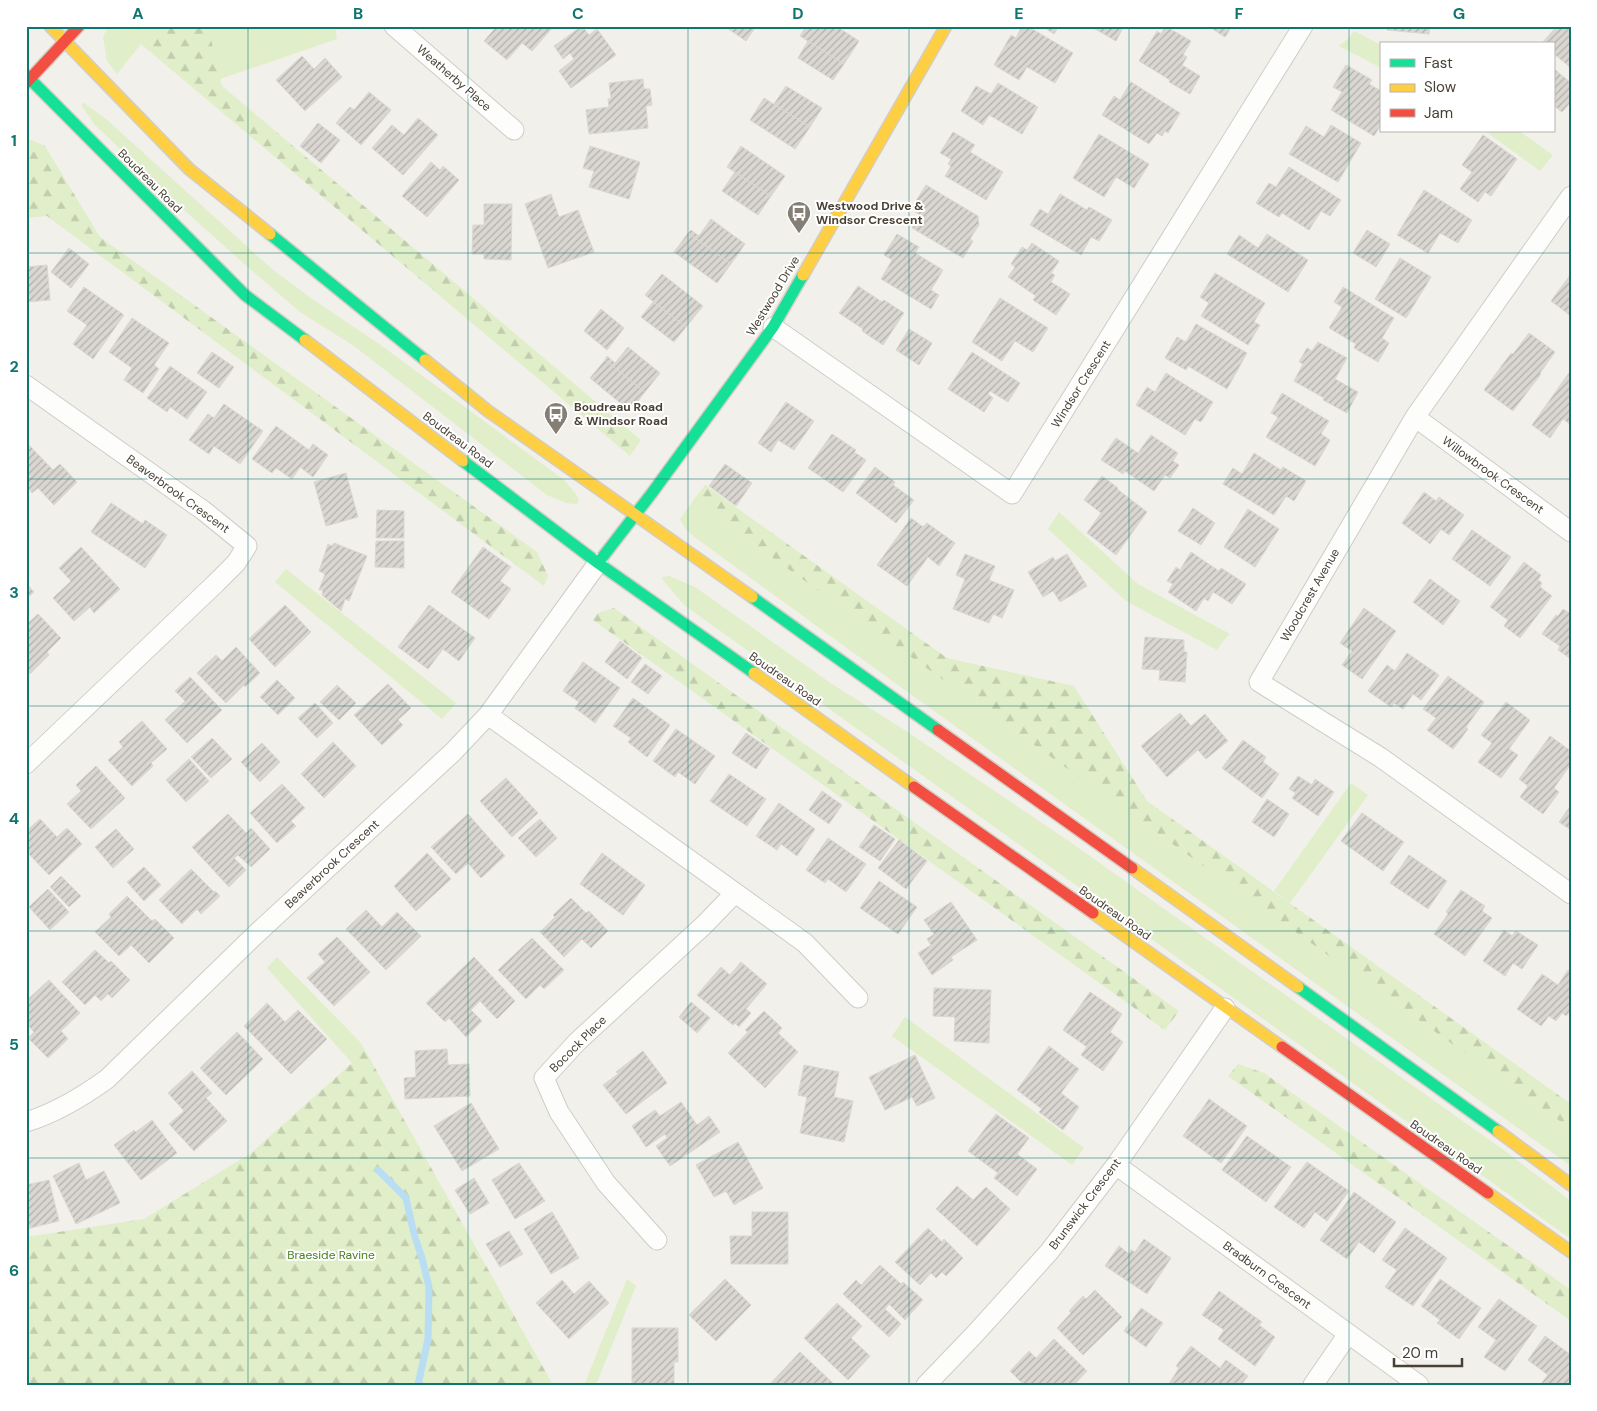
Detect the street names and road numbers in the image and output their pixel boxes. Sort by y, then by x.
street label: Weatherby Place [413,41,495,115]
street label: Boudreau Road [115,146,185,216]
street label: Westwood Drive [743,253,803,339]
street label: Windsor Crescent [1048,337,1115,431]
street label: Boudreau Road [420,408,496,472]
street label: Willowbrook Crescent [1439,433,1547,518]
street label: Beaverbrook Crescent [123,451,233,537]
street label: Woodcrest Avenue [1277,545,1343,645]
street label: Boudreau Road [746,648,824,710]
street label: Beaverbrook Crescent [281,816,383,912]
street label: Boudreau Road [1076,882,1154,944]
street label: Bocock Place [546,1012,610,1076]
street label: Boudreau Road [1407,1116,1485,1178]
street label: Brunswick Crescent [1045,1155,1125,1253]
street label: Bradburn Crescent [1220,1237,1315,1313]

